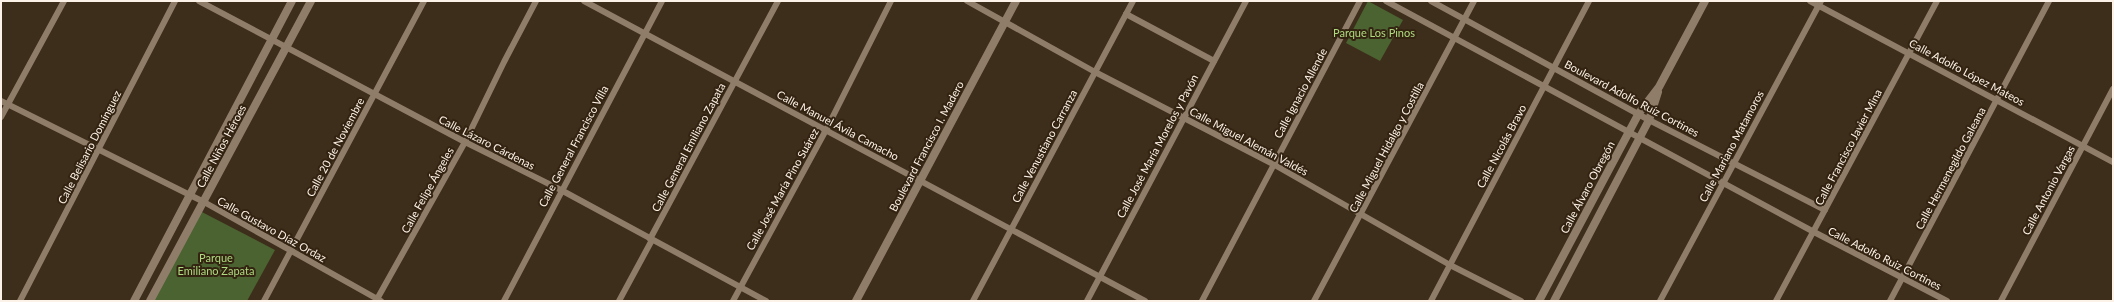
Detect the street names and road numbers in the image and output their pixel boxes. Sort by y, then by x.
street label: Calle Adolfo López Mateos [1907,36,2027,108]
street label: Calle Ignacio Allende [1271,46,1329,140]
street label: Boulevard Adolfo Ruíz Cortines [1563,57,1702,139]
street label: Calle José María Morelos y Pavón [1114,72,1200,220]
street label: Boulevard Francisco I. Madero [886,79,966,213]
street label: Calle General Emiliano Zapata [648,80,728,214]
street label: Calle Miguel Hidalgo y Costilla [1346,80,1426,214]
street label: Calle General Francisco Villa [535,83,611,209]
street label: Calle Manuel Ávila Camacho [775,87,901,163]
street label: Calle Venustiano Carranza [1009,87,1079,205]
street label: Calle Francisco Javier Mina [1812,87,1884,207]
street label: Calle Belisario Domínguez [55,88,123,206]
street label: Calle Mariano Matamoros [1696,88,1766,204]
street label: Calle 20 de Noviembre [303,95,367,199]
street label: Calle Niños Héroes [194,102,248,190]
street label: Calle Nicolás Bravo [1474,102,1528,190]
street label: Calle Miguel Alemán Valdés [1187,104,1311,178]
street label: Calle Hermenegildo Galeana [1912,105,1988,231]
street label: Calle Lázaro Cárdenas [437,112,537,172]
street label: Calle José María Pino Suárez [743,126,821,252]
street label: Calle Álvaro Obregón [1557,139,1617,235]
street label: Calle Antonio Vargas [2019,143,2077,237]
street label: Calle Felipe Ángeles [398,145,456,235]
street label: Calle Gustavo Díaz Ordaz [215,194,329,264]
street label: Calle Adolfo Ruiz Cortines [1826,224,1944,292]

